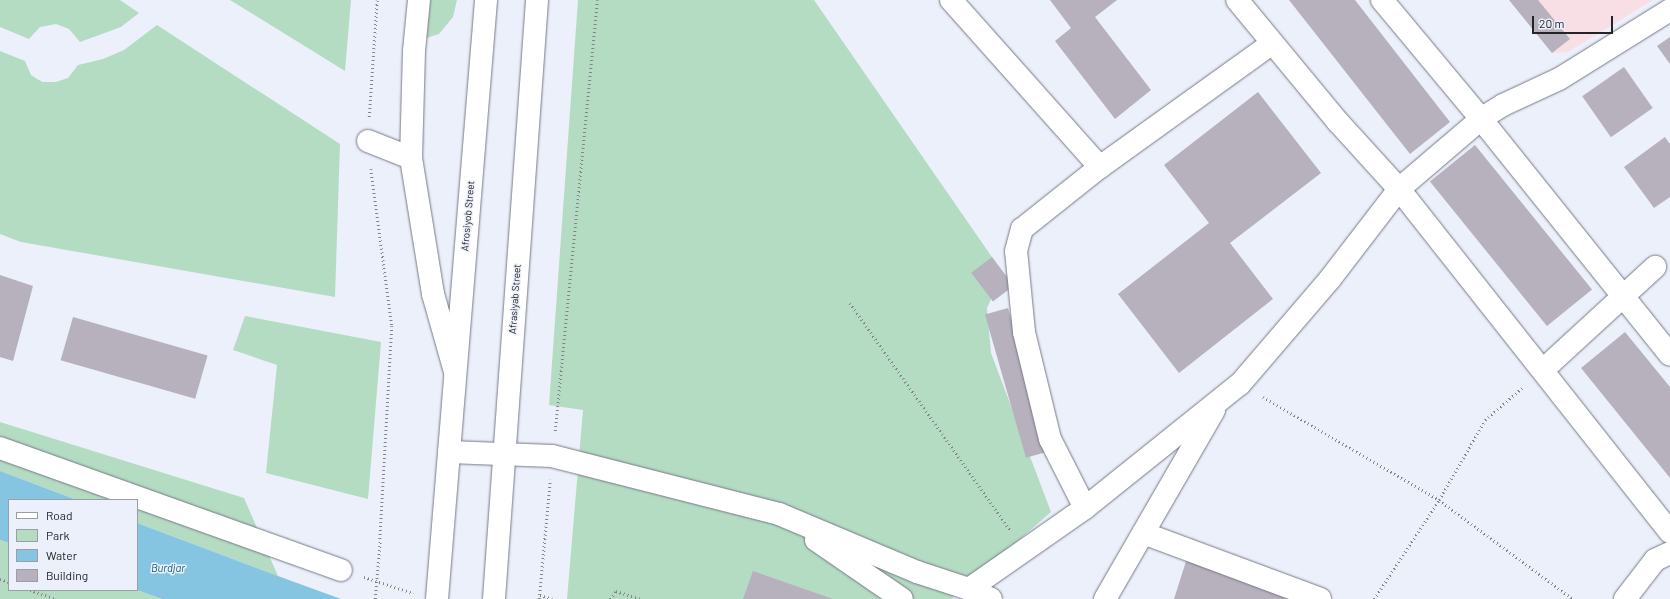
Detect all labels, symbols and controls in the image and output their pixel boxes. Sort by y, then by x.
scale bar [1534,8,1615,34]
text: 20 m [1539,16,1565,30]
street label: Afrosiyob Street [459,180,477,252]
street label: Afrasiyab Street [507,264,523,334]
legend [8,499,138,591]
text: Road [46,508,73,522]
text: Park [46,528,70,542]
text: Water [46,548,77,562]
water label: Burdjar [151,561,185,575]
text: Building [46,568,88,582]

